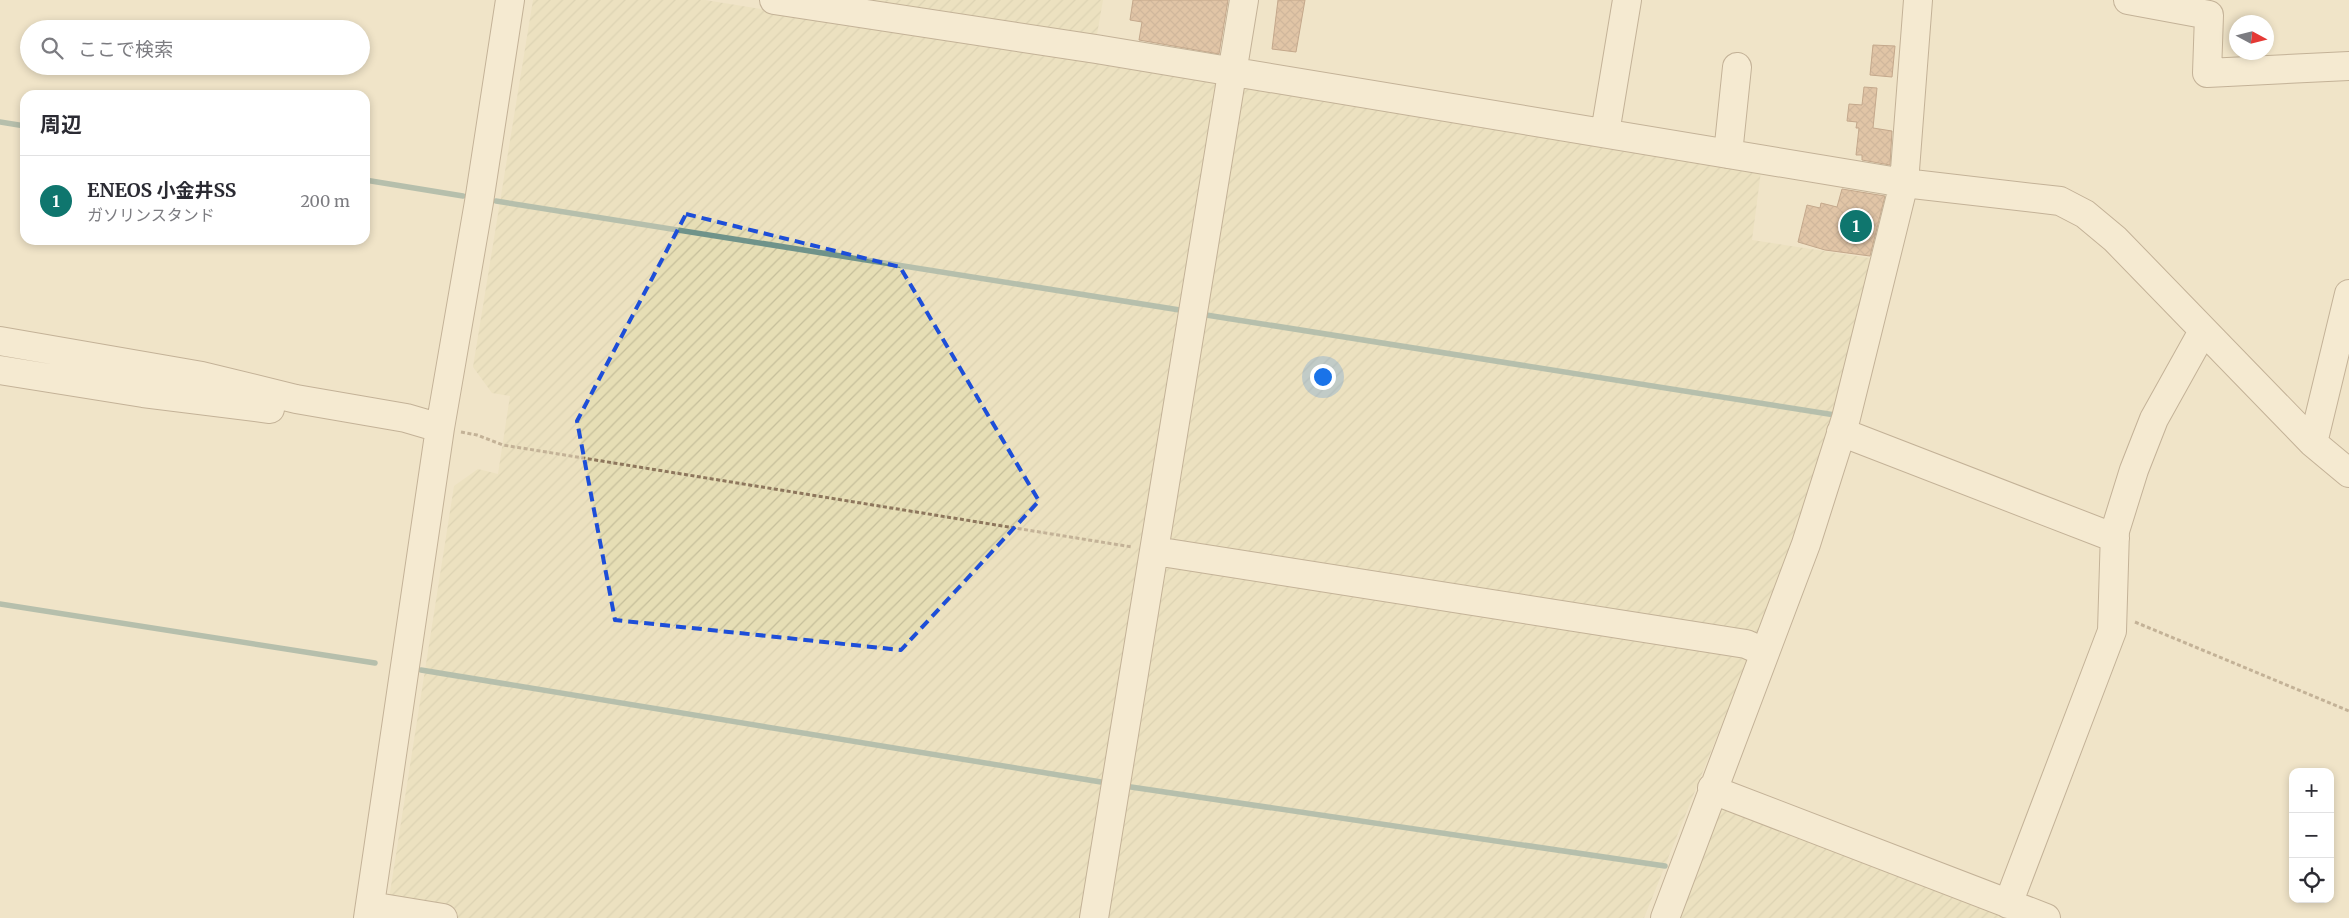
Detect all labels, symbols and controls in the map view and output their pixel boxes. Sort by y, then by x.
north arrow [2229,15,2274,60]
search box [20,20,370,75]
icon: search [38,34,66,62]
text: ここで検索 [78,37,173,61]
text: 周辺 [40,111,82,138]
text: ENEOS 小金井SS [87,178,236,202]
text: 1 [52,191,60,211]
text: 200 m [300,191,350,211]
text: ガソリンスタンド [87,205,215,225]
pin: 1 [1840,207,1872,245]
your location [1310,364,1336,390]
map controls [2289,768,2334,903]
button: + [2289,768,2334,813]
button: − [2289,813,2334,858]
button: locate [2289,858,2334,903]

